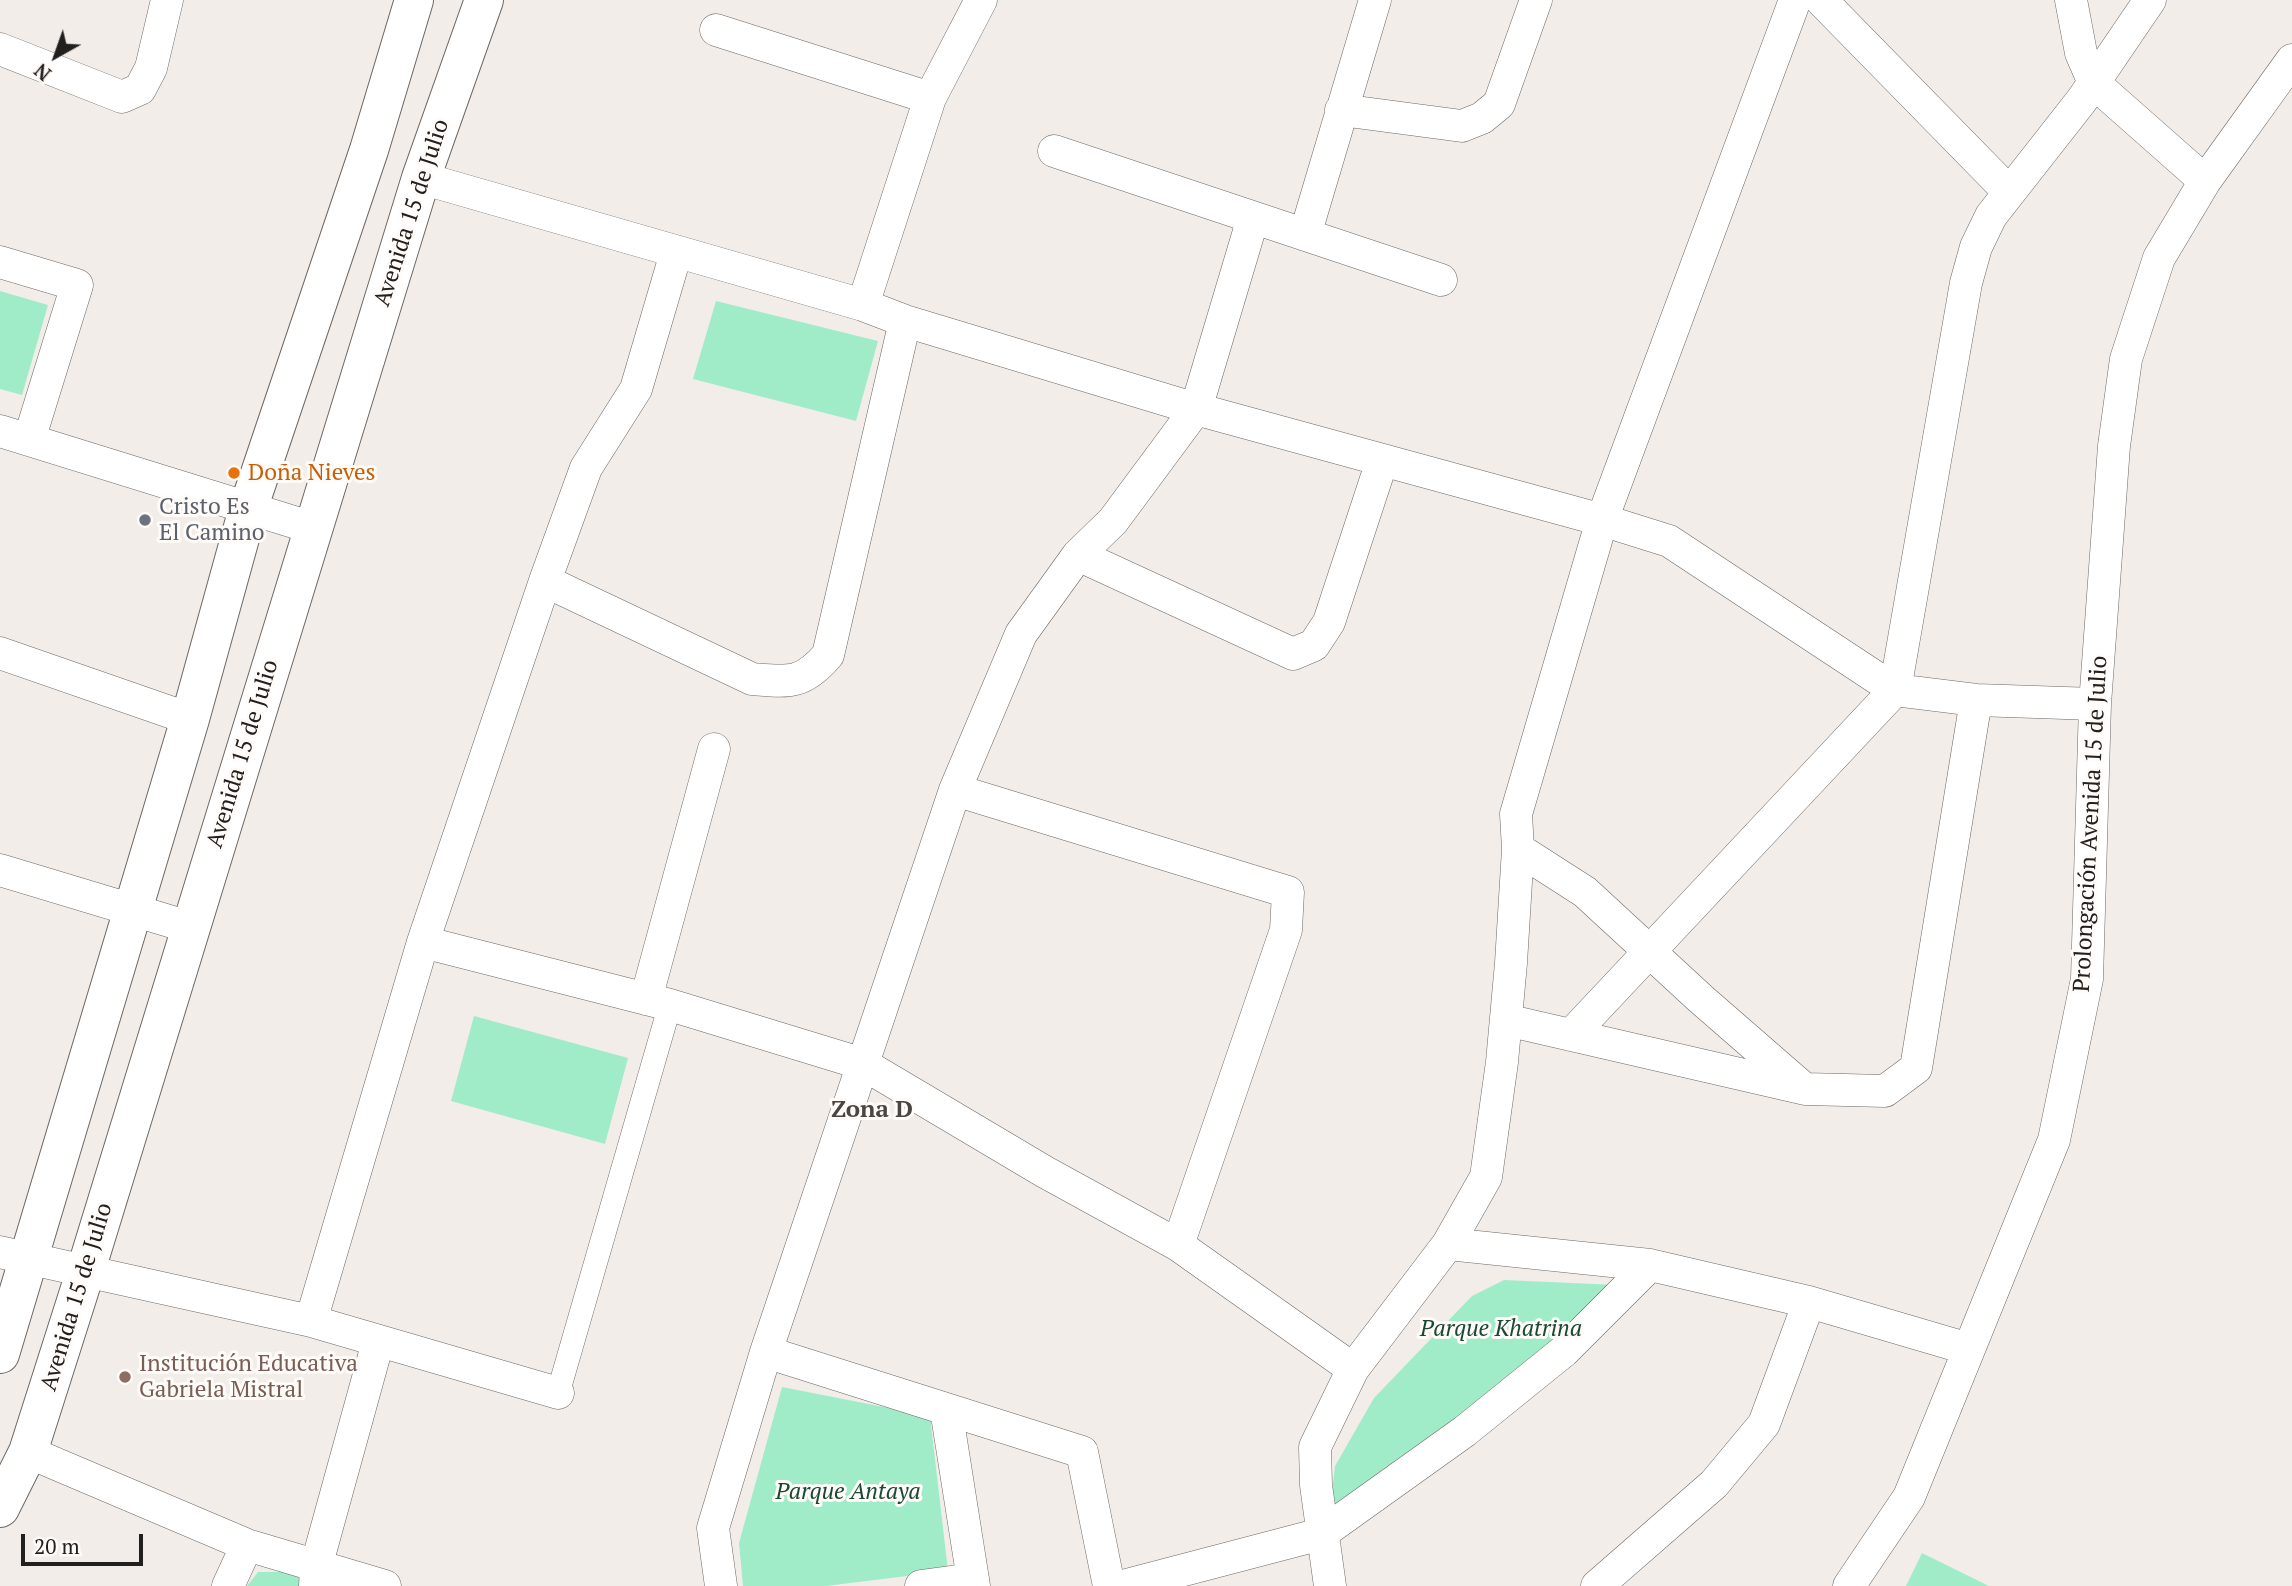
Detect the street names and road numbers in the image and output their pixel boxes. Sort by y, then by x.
street label: Avenida 15 de Julio [369,116,455,310]
street label: Prolongación Avenida 15 de Julio [2068,655,2114,993]
street label: Avenida 15 de Julio [201,657,285,851]
street label: Avenida 15 de Julio [35,1200,119,1394]

